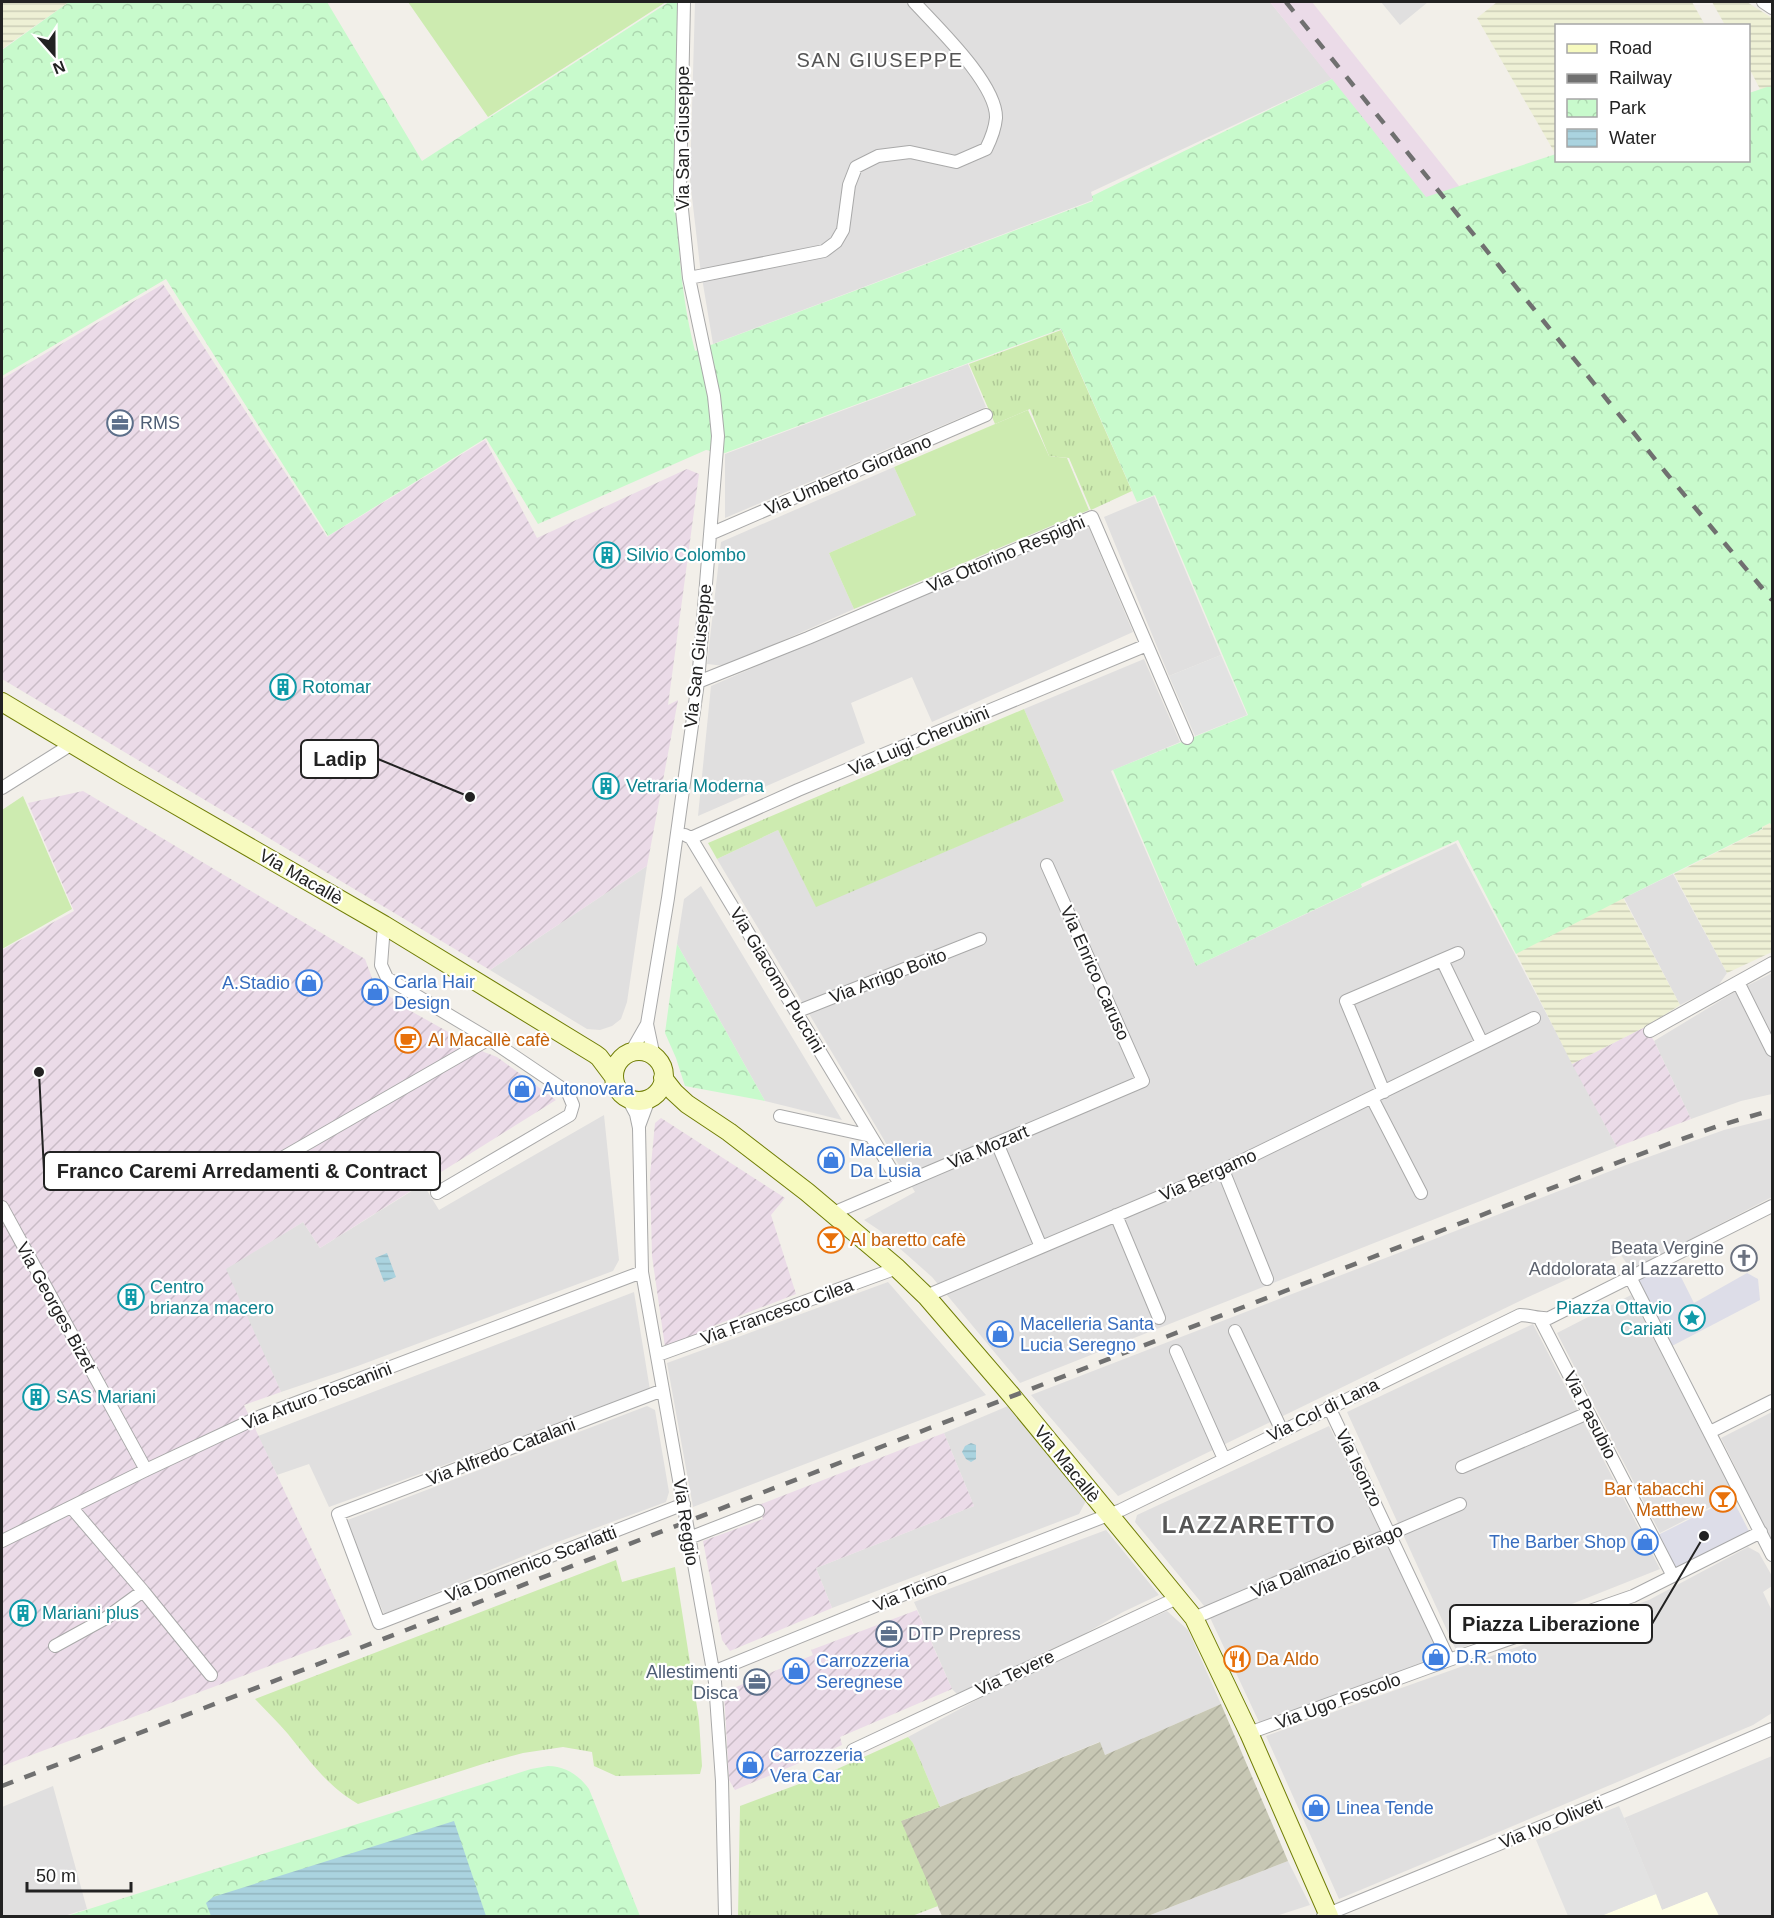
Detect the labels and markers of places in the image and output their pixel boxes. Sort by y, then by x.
office icon: RMS [105,408,135,438]
place label: RMS [140,413,180,433]
building icon: Silvio Colombo [592,540,622,570]
place label: Silvio Colombo [626,545,746,565]
building icon: Rotomar [268,672,298,702]
place label: Rotomar [302,677,371,697]
callout: Ladip [301,740,378,778]
building icon: Vetraria Moderna [591,771,621,801]
place label: Vetraria Moderna [626,776,765,796]
shop icon: A.Stadio [294,968,324,998]
place label: Carla Hair Design [394,972,475,1013]
place label: A.Stadio [222,973,290,993]
shop icon: Carla Hair Design [360,977,390,1007]
cafe icon: Al Macallè cafè [393,1025,423,1055]
place label: Al Macallè cafè [428,1030,550,1050]
shop icon: Autonovara [507,1074,537,1104]
place label: Autonovara [542,1079,635,1099]
place label: Macelleria Da Lusia [850,1140,933,1181]
shop icon: Macelleria Da Lusia [816,1145,846,1175]
callout: Franco Caremi Arredamenti & Contract [44,1152,440,1190]
bar icon: Al baretto cafè [816,1225,846,1255]
place label: Al baretto cafè [850,1230,966,1250]
place label: Beata Vergine Addolorata al Lazzaretto [1529,1238,1724,1279]
church icon: Beata Vergine Addolorata al Lazzaretto [1729,1243,1759,1273]
place label: Centro brianza macero [150,1277,274,1318]
building icon: Centro brianza macero [116,1282,146,1312]
place label: Piazza Ottavio Cariati [1556,1298,1672,1339]
place icon: Piazza Ottavio Cariati [1677,1303,1707,1333]
place label: Macelleria Santa Lucia Seregno [1020,1314,1155,1355]
shop icon: Macelleria Santa Lucia Seregno [985,1319,1015,1349]
building icon: SAS Mariani [21,1382,51,1412]
place label: SAS Mariani [56,1387,156,1407]
place label: Bar tabacchi Matthew [1604,1479,1705,1520]
bar icon: Bar tabacchi Matthew [1708,1484,1738,1514]
shop icon: The Barber Shop [1630,1527,1660,1557]
place label: The Barber Shop [1489,1532,1626,1552]
building icon: Mariani plus [8,1598,38,1628]
place label: Mariani plus [42,1603,139,1623]
callout: Piazza Liberazione [1450,1605,1652,1643]
office icon: DTP Prepress [874,1619,904,1649]
place label: DTP Prepress [908,1624,1021,1644]
shop icon: D.R. moto [1421,1642,1451,1672]
restaurant icon: Da Aldo [1222,1644,1252,1674]
place label: D.R. moto [1456,1647,1537,1667]
place label: Da Aldo [1256,1649,1319,1669]
place label: Carrozzeria Seregnese [816,1651,910,1692]
shop icon: Carrozzeria Seregnese [781,1656,811,1686]
place label: Allestimenti Disca [646,1662,739,1703]
office icon: Allestimenti Disca [742,1667,772,1697]
place label: Carrozzeria Vera Car [770,1745,864,1786]
shop icon: Carrozzeria Vera Car [735,1750,765,1780]
shop icon: Linea Tende [1301,1793,1331,1823]
place label: Linea Tende [1336,1798,1434,1818]

